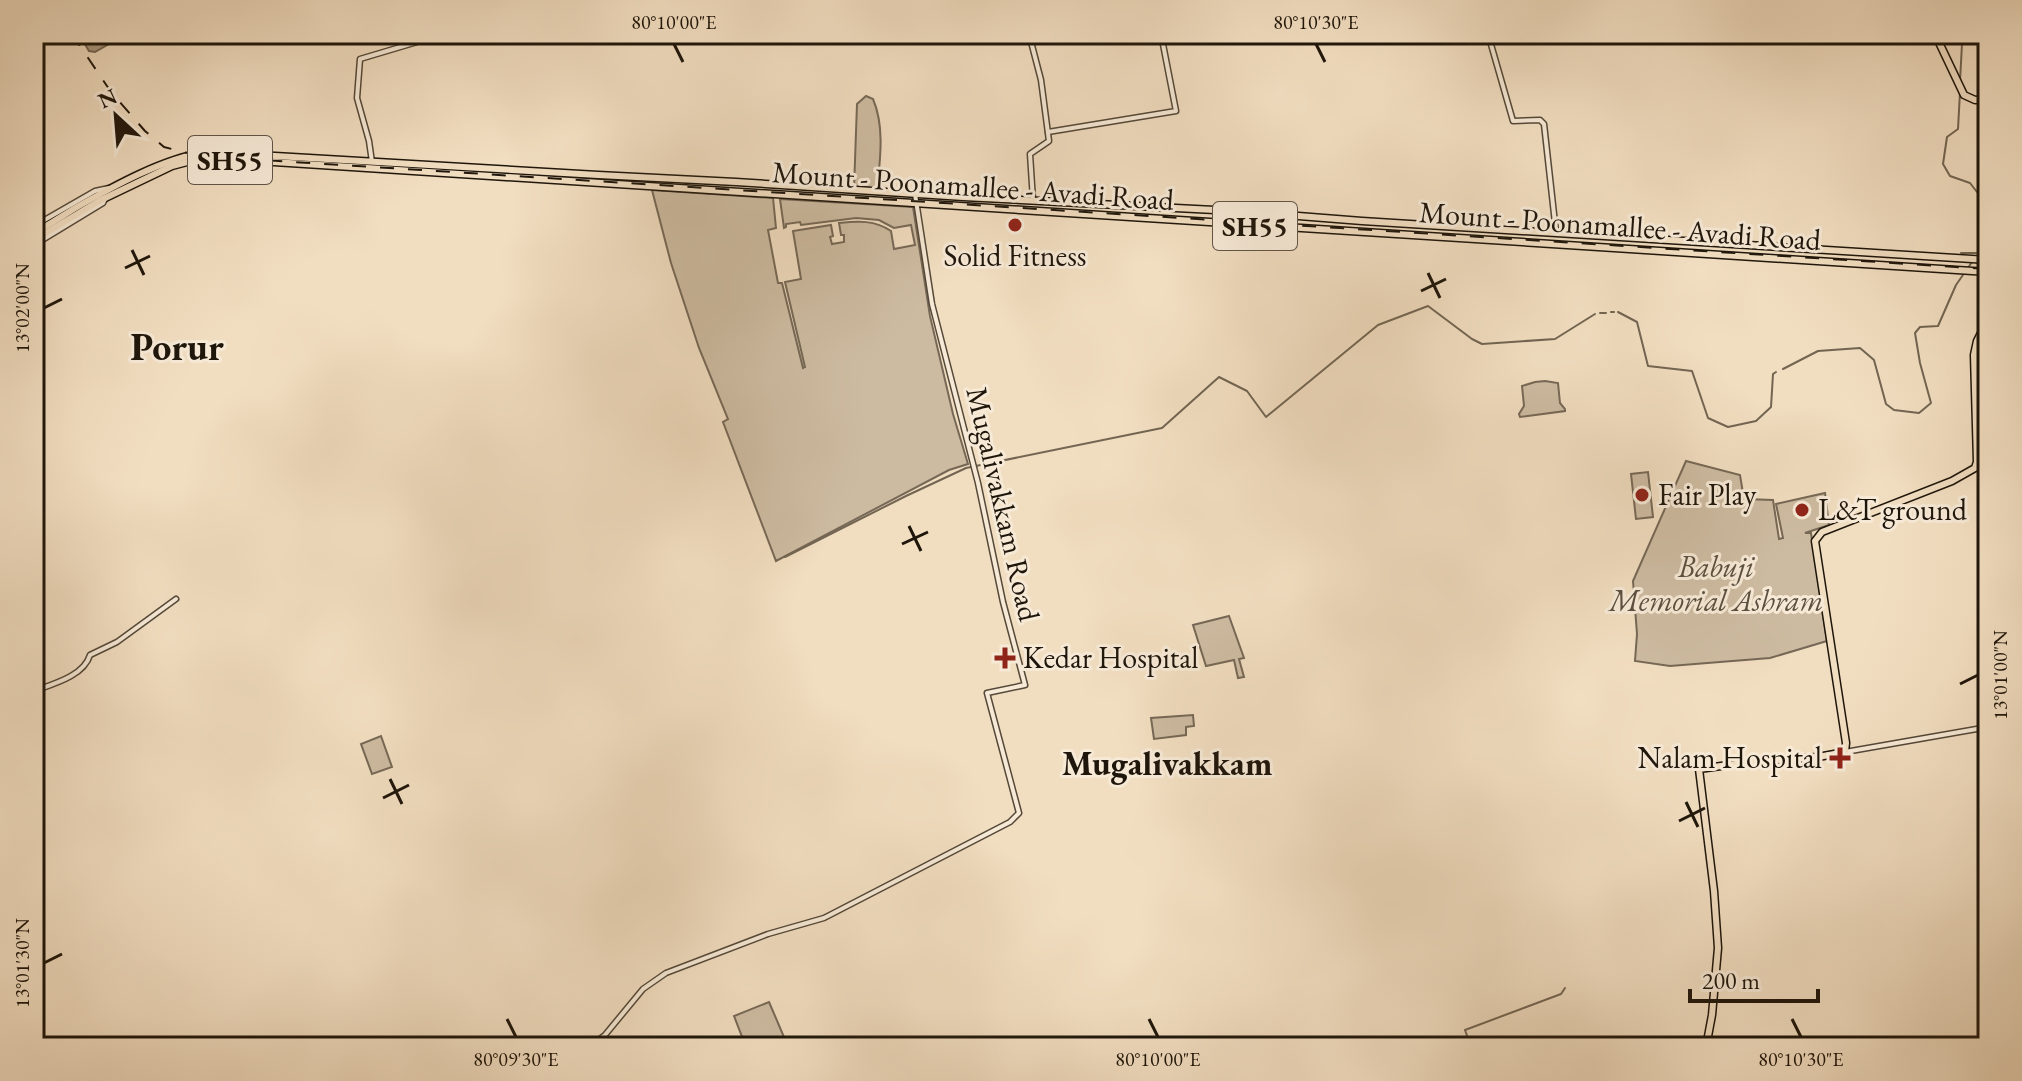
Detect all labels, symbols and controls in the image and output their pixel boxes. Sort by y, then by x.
text: 80°10'00"E [631,9,717,35]
text: 80°10'30"E [1273,9,1359,35]
north arrow [76,76,156,156]
text: N [93,81,122,115]
road number: SH55 [188,136,272,184]
street label: Mount - Poonamallee - Avadi Road [771,152,1176,219]
street label: Mount - Poonamallee - Avadi Road [1418,192,1823,259]
road number: SH55 [1213,202,1297,250]
marker: Solid Fitness [1006,216,1024,234]
place label: Solid Fitness [943,236,1087,275]
text: 13°02'00"N [9,263,35,353]
district label: Porur [130,322,224,371]
street label: Mugalivakkam Road [958,383,1050,626]
place label: Fair Play [1658,475,1757,514]
marker: Fair Play [1633,486,1651,504]
place label: L&T ground [1818,490,1968,529]
marker: L&T ground [1793,501,1811,519]
park label: Babuji Memorial Ashram [1607,547,1823,620]
text: 13°01'00"N [1987,630,2013,720]
place label: Kedar Hospital [1023,638,1198,677]
marker: Kedar Hospital [994,647,1016,669]
place label: Nalam Hospital [1637,738,1822,777]
district label: Mugalivakkam [1062,741,1272,785]
marker: Nalam Hospital [1829,747,1851,769]
text: 13°01'30"N [9,918,35,1008]
scale bar [1690,953,1818,1003]
text: 200 m [1702,965,1760,996]
text: 80°09'30"E [473,1046,559,1072]
text: 80°10'00"E [1115,1046,1201,1072]
text: 80°10'30"E [1758,1046,1844,1072]

